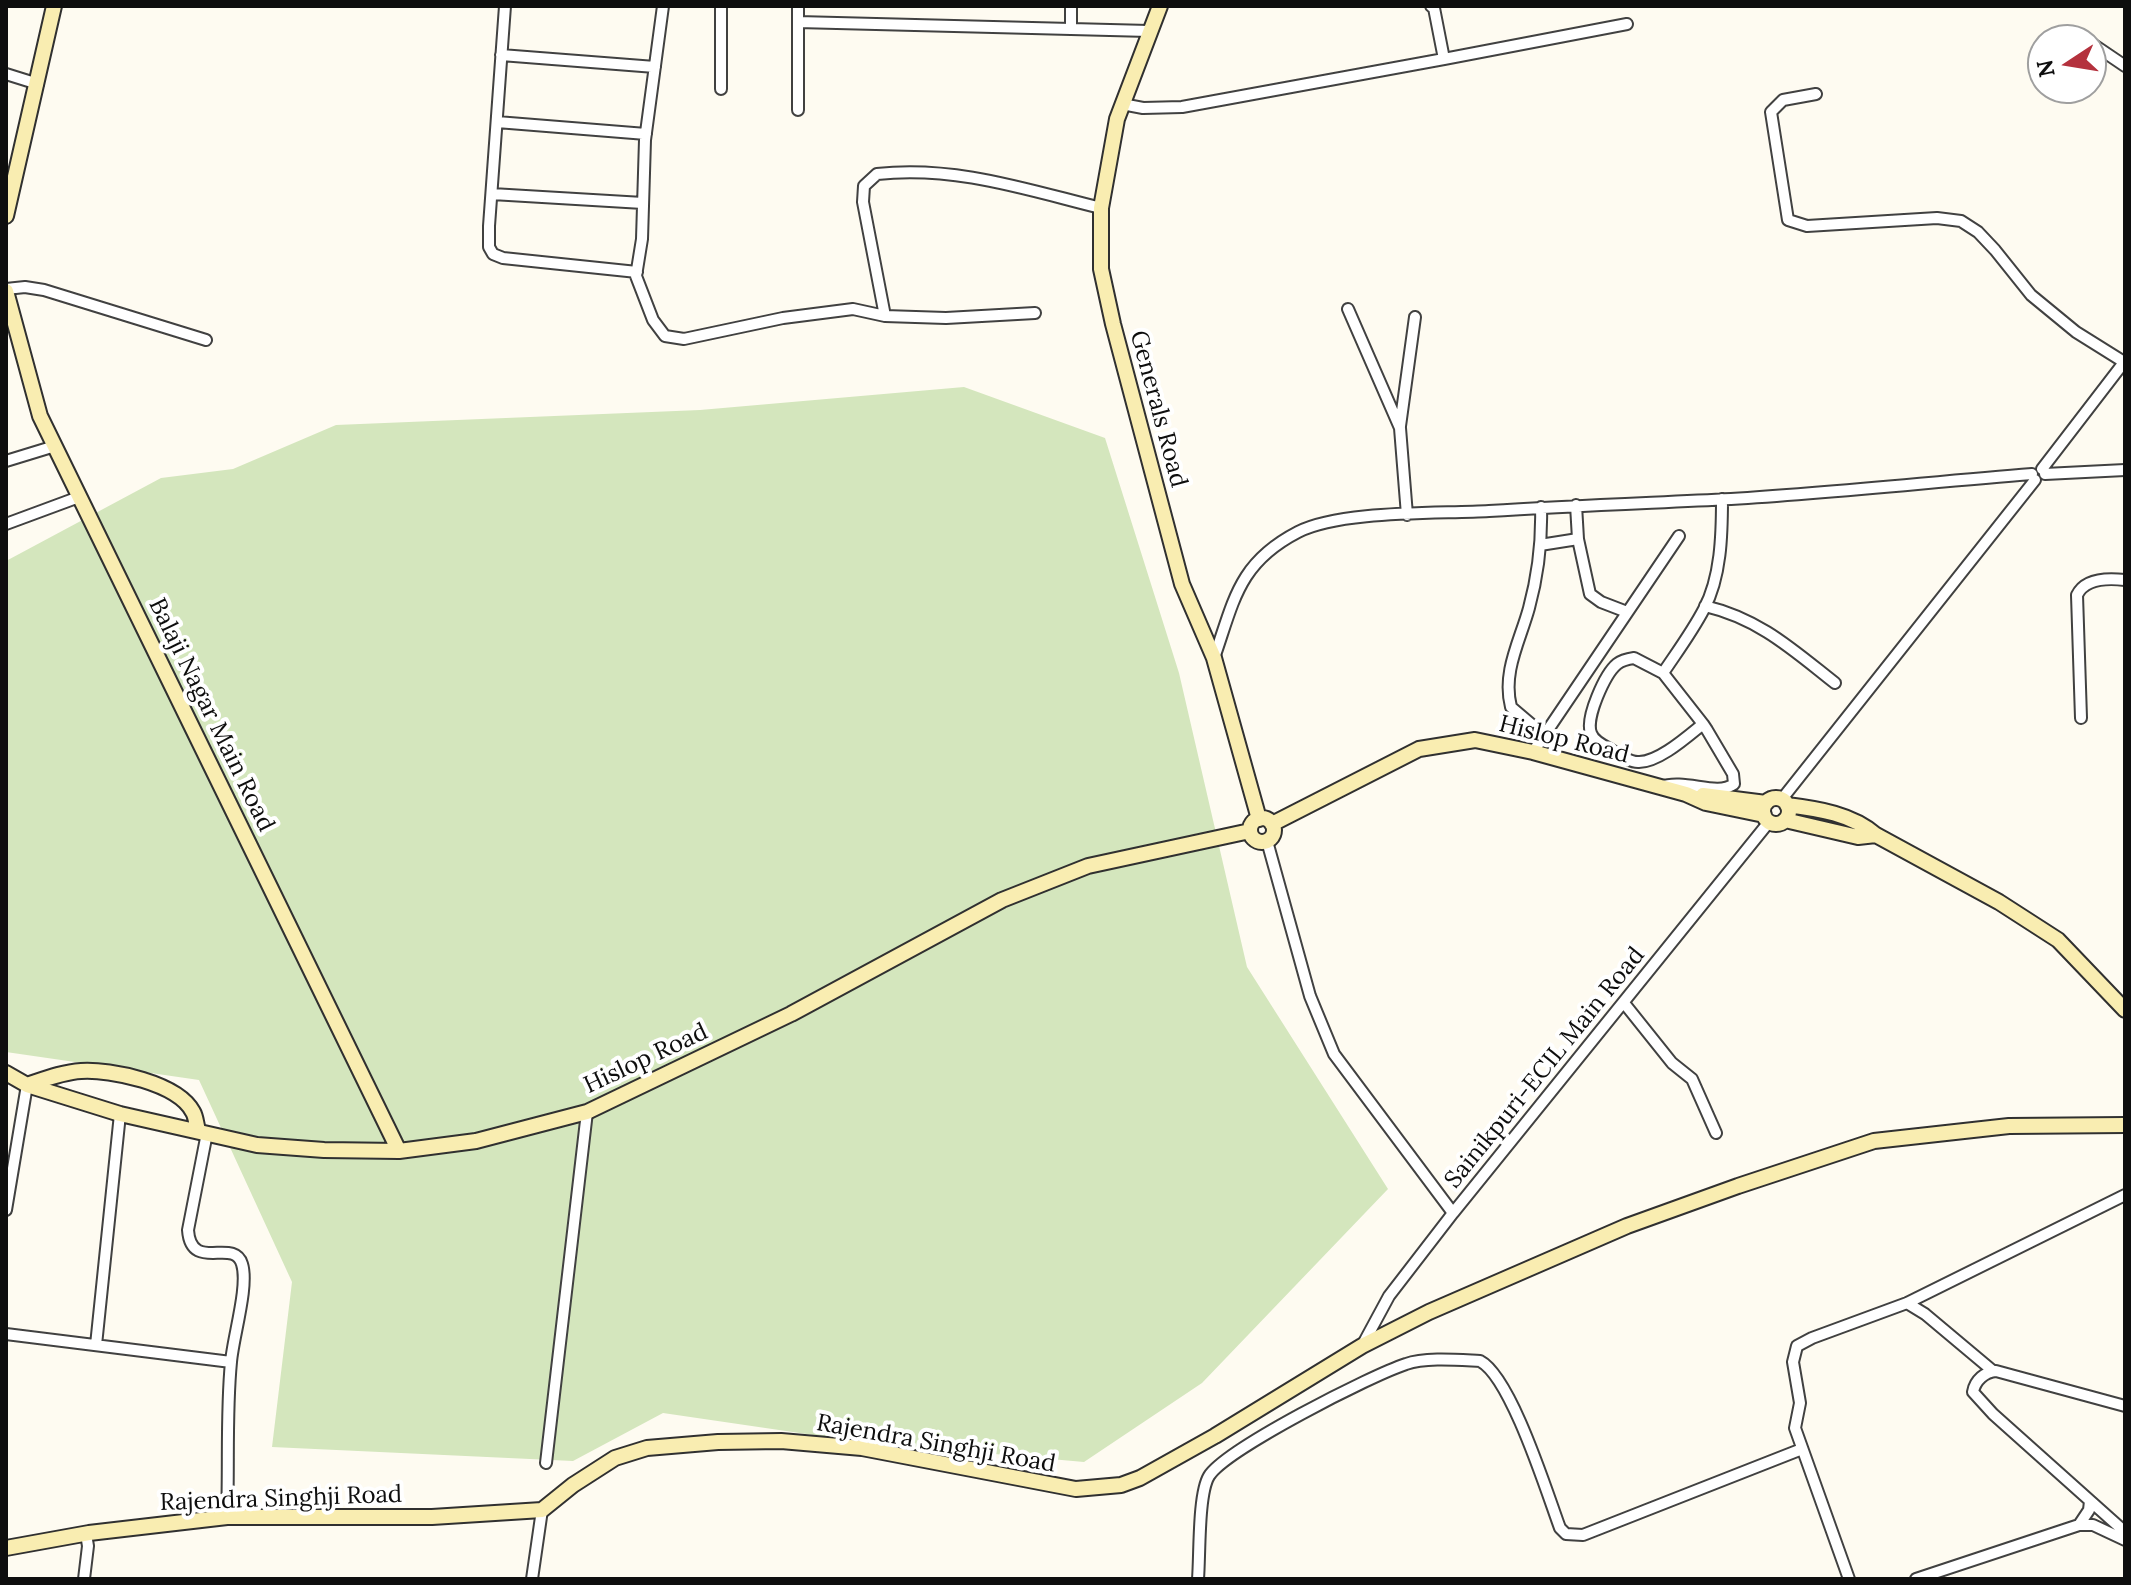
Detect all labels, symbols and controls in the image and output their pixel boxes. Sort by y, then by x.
north arrow [2027,24,2107,104]
text: N [2030,57,2061,80]
street label: Generals Road [1123,327,1193,491]
street label: Balaji Nagar Main Road [142,594,280,836]
street label: Hislop Road [1496,710,1632,770]
street label: Sainikpuri-ECIL Main Road [1439,942,1651,1194]
street label: Hislop Road [580,1018,712,1100]
street label: Rajendra Singhji Road [814,1409,1058,1479]
street label: Rajendra Singhji Road [159,1480,403,1518]

